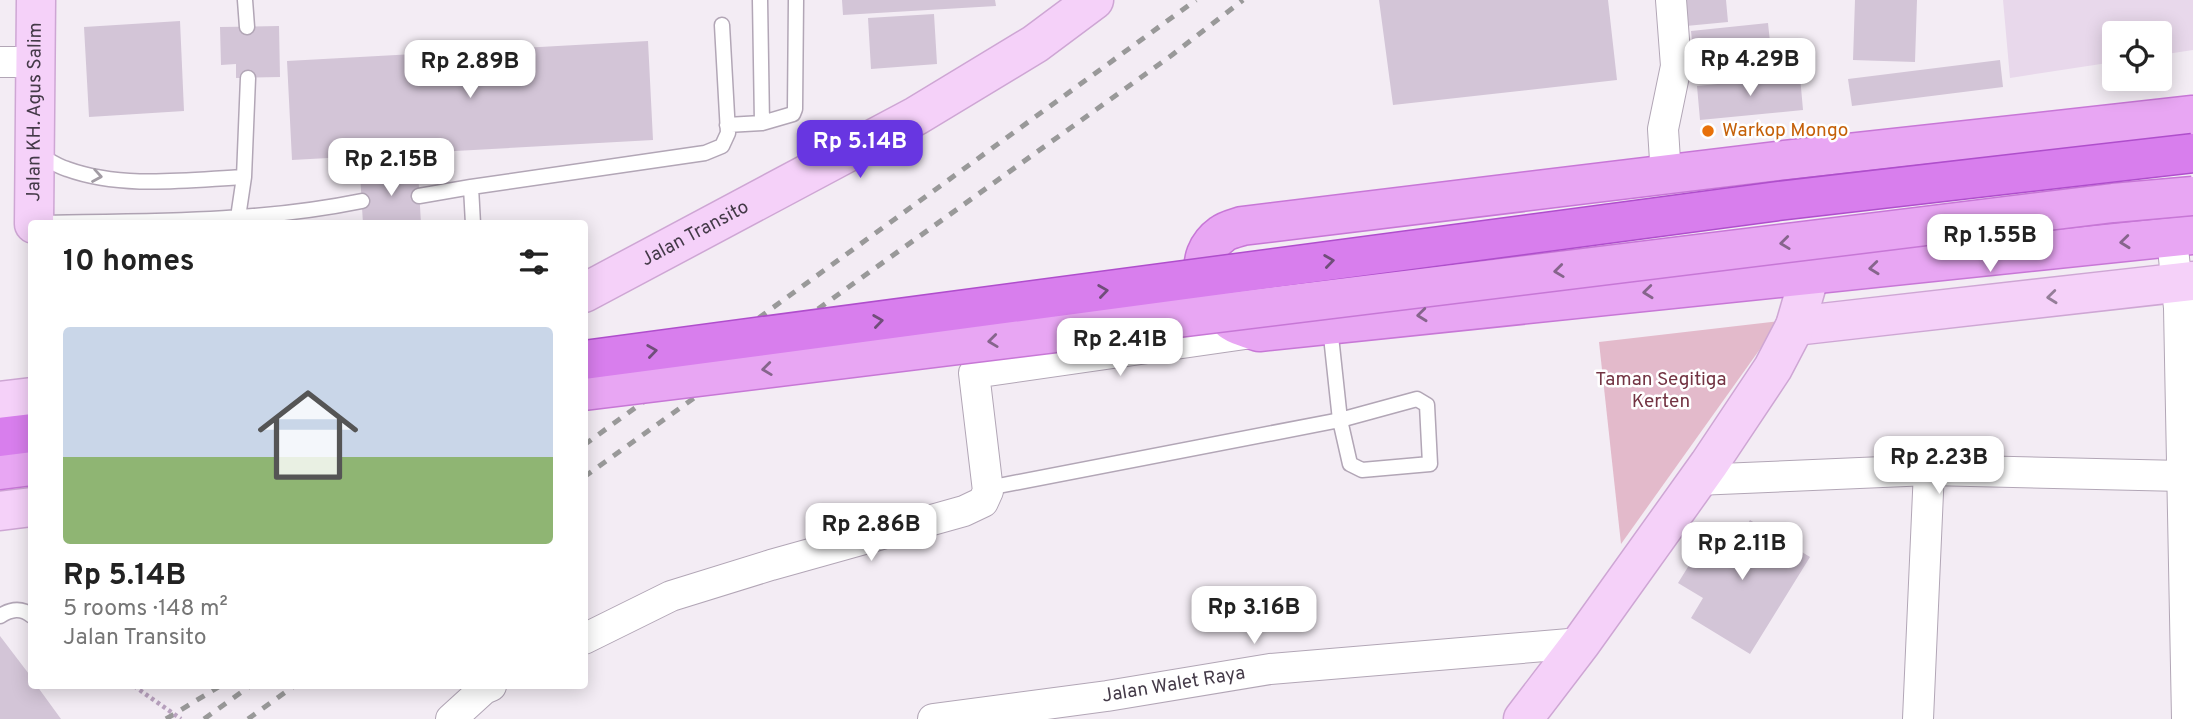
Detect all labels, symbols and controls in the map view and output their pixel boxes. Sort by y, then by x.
map controls [2102,21,2172,91]
button: locate [2102,21,2172,91]
street label: Jalan KH. Agus Salim [22,22,48,202]
pin: Rp 4.29B [1678,38,1822,98]
pin: Rp 2.89B [398,41,542,100]
text: Rp 4.29B [1700,46,1800,75]
text: Rp 2.89B [420,48,520,77]
place label: Warkop Mongo [1722,119,1848,143]
pin: Rp 5.14B [788,120,932,180]
marker: Warkop Mongo [1700,123,1716,139]
text: Rp 5.14B [813,128,907,157]
pin: Rp 2.15B [319,138,463,198]
text: Rp 2.15B [344,146,438,175]
one-way arrow [91,168,103,183]
street label: Jalan Transito [637,195,753,272]
pin: Rp 1.55B [1918,215,2062,274]
text: Rp 1.55B [1943,222,2037,251]
one-way arrow [2119,235,2131,250]
one-way arrow [1779,236,1790,251]
icon: filters [515,243,553,281]
text: 10 homes [63,244,194,281]
one-way arrow [1323,254,1335,269]
one-way arrow [1869,260,1880,275]
one-way arrow [1553,264,1565,279]
one-way arrow [1097,283,1109,298]
one-way arrow [1642,284,1653,299]
one-way arrow [2046,289,2057,304]
one-way arrow [1416,307,1427,322]
one-way arrow [872,313,884,328]
pin: Rp 2.41B [1048,318,1192,378]
text: Rp 2.41B [1073,326,1167,355]
one-way arrow [987,334,998,349]
one-way arrow [646,343,658,358]
one-way arrow [761,361,773,376]
park label: Taman Segitiga Kerten [1595,368,1727,414]
icon: home [245,372,371,498]
pin: Rp 2.23B [1867,436,2011,496]
text: Rp 2.23B [1890,444,1988,473]
pin: Rp 2.86B [799,504,943,563]
text: Rp 2.86B [821,511,921,540]
pin: Rp 2.11B [1670,522,1814,582]
text: Rp 2.11B [1698,530,1786,559]
text: Rp 5.14B [63,558,186,595]
pin: Rp 3.16B [1182,586,1326,646]
text: Rp 3.16B [1208,594,1300,623]
text: 5 rooms · 148 m² [63,595,228,624]
text: Jalan Transito [63,624,207,653]
street label: Jalan Walet Raya [1100,661,1247,709]

